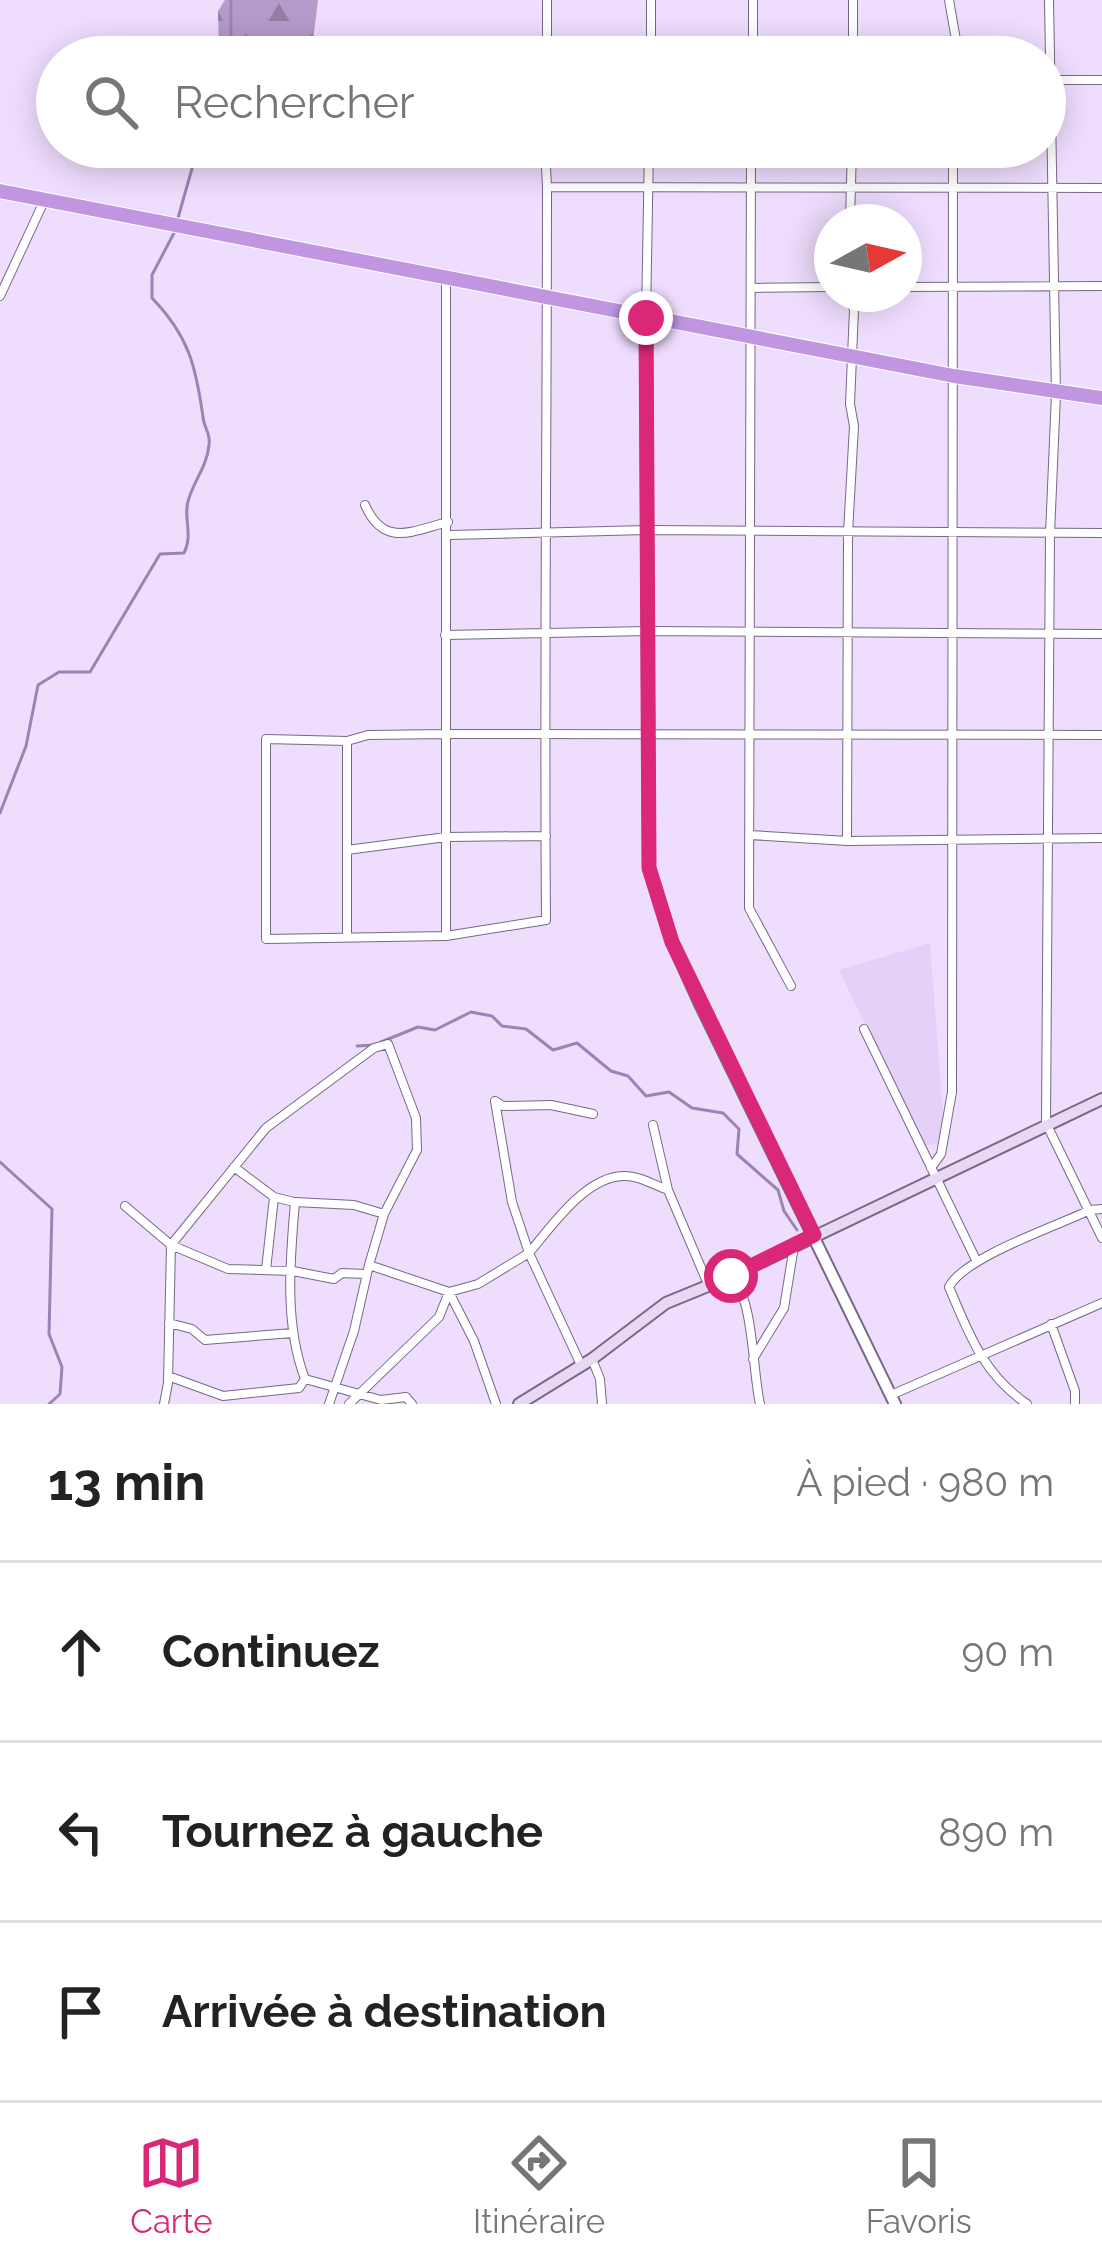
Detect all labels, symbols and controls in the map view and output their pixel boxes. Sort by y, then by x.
search box [36,36,1066,168]
icon: search [78,69,144,135]
text: Rechercher [174,76,415,129]
north arrow [814,204,922,312]
route end [619,291,673,345]
route start [704,1249,758,1303]
text: 13 min [48,1452,205,1512]
text: À pied · 980 m [796,1459,1054,1505]
icon: ahead [48,1619,114,1685]
text: Continuez [162,1625,380,1678]
text: 90 m [961,1629,1054,1675]
icon: left [48,1799,114,1865]
text: Tournez à gauche [162,1805,543,1858]
text: 890 m [938,1809,1054,1855]
icon: arrive [48,1979,114,2045]
text: Arrivée à destination [162,1985,607,2038]
tab: Carte [130,2130,213,2241]
tab: Itinéraire [473,2130,605,2241]
tab: Favoris [866,2130,972,2241]

